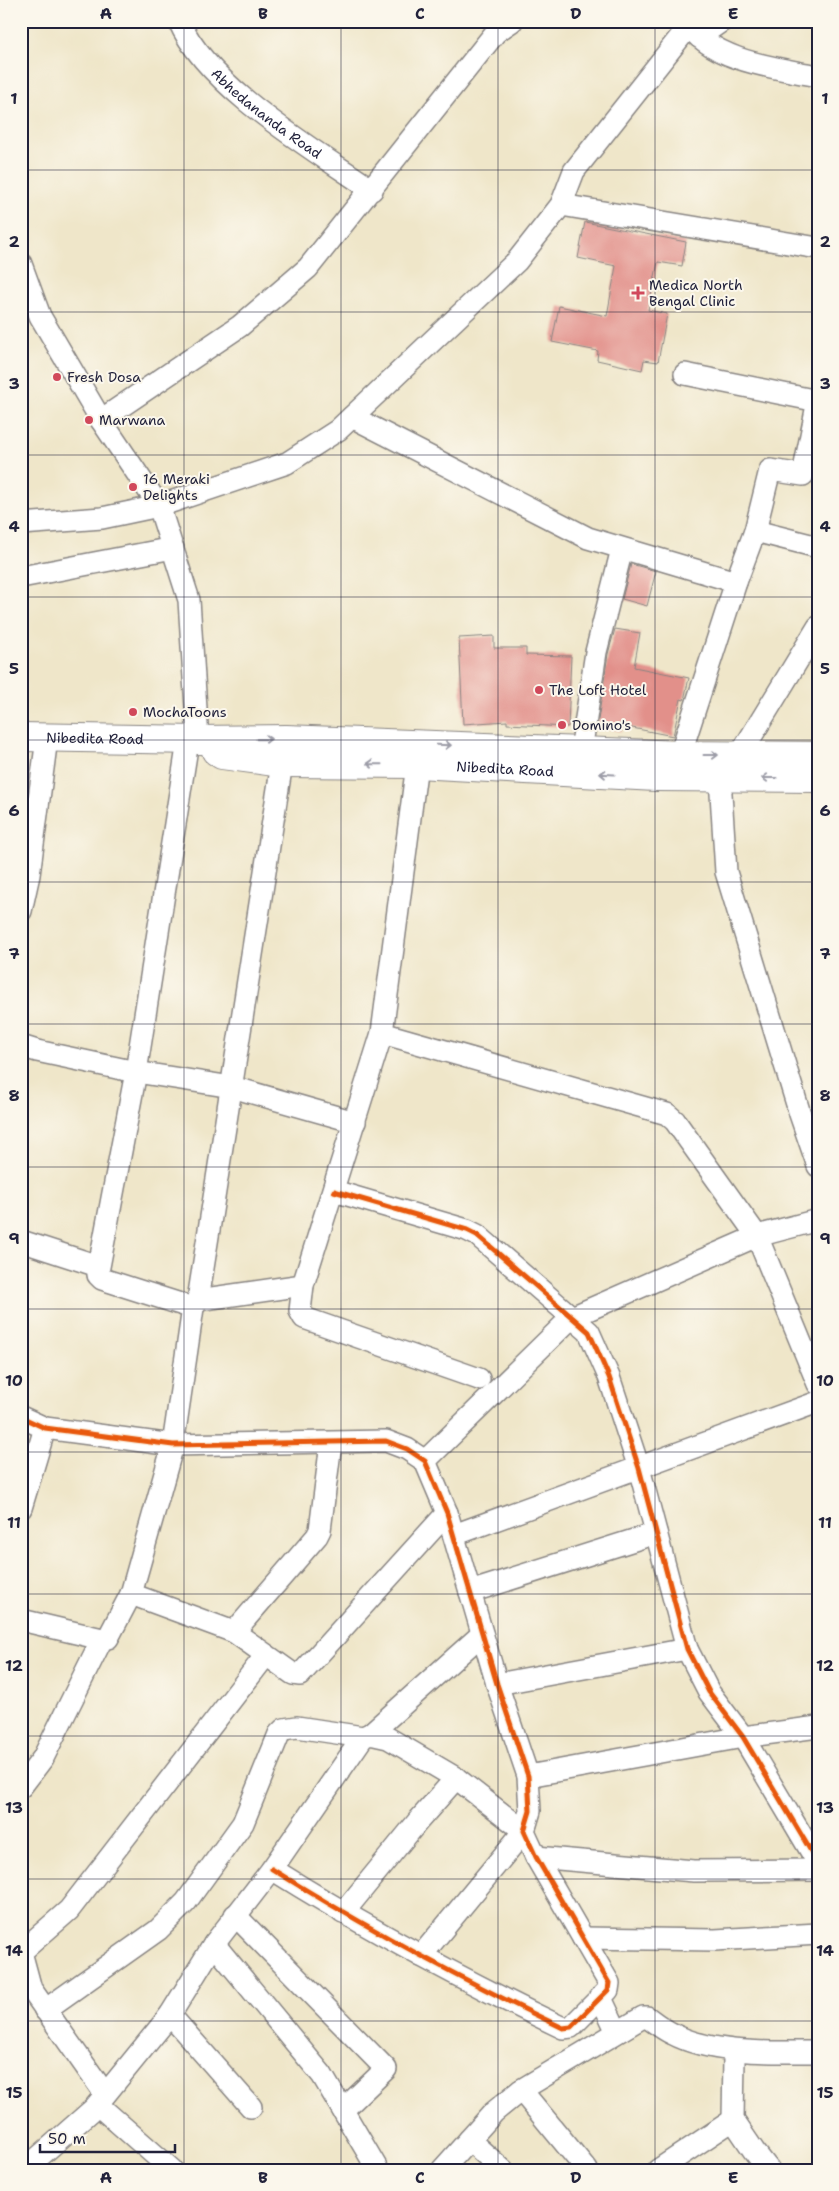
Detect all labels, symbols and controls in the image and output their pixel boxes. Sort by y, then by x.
text: A [100,3,112,24]
text: B [258,3,268,24]
text: C [415,3,425,24]
text: D [570,3,582,24]
text: E [728,3,738,24]
street label: Abhedananda Road [207,64,325,163]
text: 1 [10,88,18,109]
text: 1 [821,88,829,109]
text: 2 [8,231,20,252]
text: 2 [819,231,831,252]
place label: Medica North Bengal Clinic [649,276,743,310]
marker: Medica North Bengal Clinic [631,286,645,300]
place label: Fresh Dosa [67,368,141,386]
marker: Fresh Dosa [51,371,63,383]
text: 3 [8,373,20,394]
text: 3 [819,373,831,394]
place label: Marwana [99,411,166,429]
marker: Marwana [83,414,95,426]
place label: 16 Meraki Delights [143,470,210,504]
marker: 16 Meraki Delights [127,481,139,493]
text: 4 [8,516,20,537]
text: 4 [819,516,831,537]
text: 5 [9,658,19,679]
text: 5 [820,658,830,679]
place label: The Loft Hotel [549,681,647,699]
marker: The Loft Hotel [533,684,545,696]
place label: MochaToons [143,703,227,721]
marker: MochaToons [127,706,139,718]
place label: Domino's [572,716,631,734]
marker: Domino's [556,719,568,731]
street label: Nibedita Road [46,728,144,748]
one-way arrow [256,735,272,744]
one-way arrow [435,741,451,750]
one-way arrow [702,750,719,760]
street label: Nibedita Road [456,757,554,780]
one-way arrow [367,759,383,769]
one-way arrow [599,770,615,779]
one-way arrow [761,773,778,783]
text: 6 [8,800,20,821]
text: 6 [819,800,831,821]
text: 7 [8,943,20,964]
text: 7 [819,943,831,964]
text: 8 [8,1085,20,1106]
text: 8 [819,1085,831,1106]
text: 9 [8,1228,20,1249]
text: 9 [819,1228,831,1249]
text: 10 [5,1370,23,1391]
text: 10 [816,1370,834,1391]
text: 11 [7,1512,21,1533]
text: 11 [818,1512,832,1533]
text: 12 [5,1655,23,1676]
text: 12 [816,1655,834,1676]
text: 13 [5,1797,23,1818]
text: 13 [816,1797,834,1818]
text: 14 [5,1940,23,1961]
text: 14 [816,1940,834,1961]
text: 15 [5,2082,23,2103]
text: 15 [816,2082,834,2103]
scale bar [40,2121,175,2153]
text: 50 m [48,2129,86,2149]
text: A [100,2167,112,2188]
text: B [258,2167,268,2188]
text: C [415,2167,425,2188]
text: D [570,2167,582,2188]
text: E [728,2167,738,2188]

